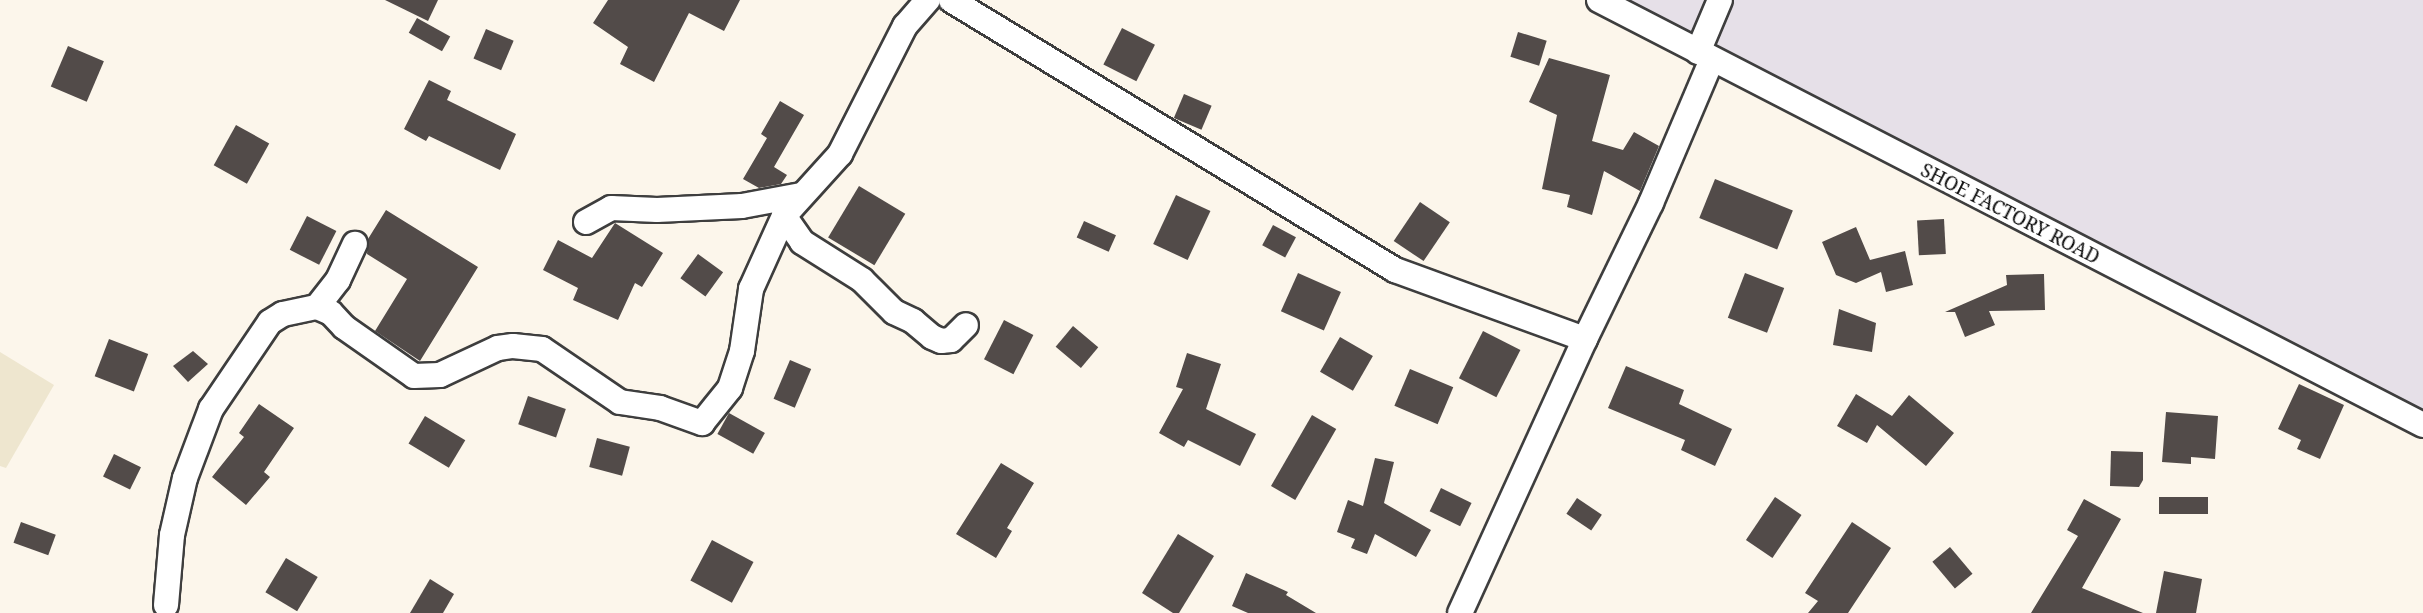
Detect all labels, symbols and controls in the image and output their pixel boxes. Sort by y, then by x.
street label: SHOE FACTORY ROAD [1917,159,2103,269]

